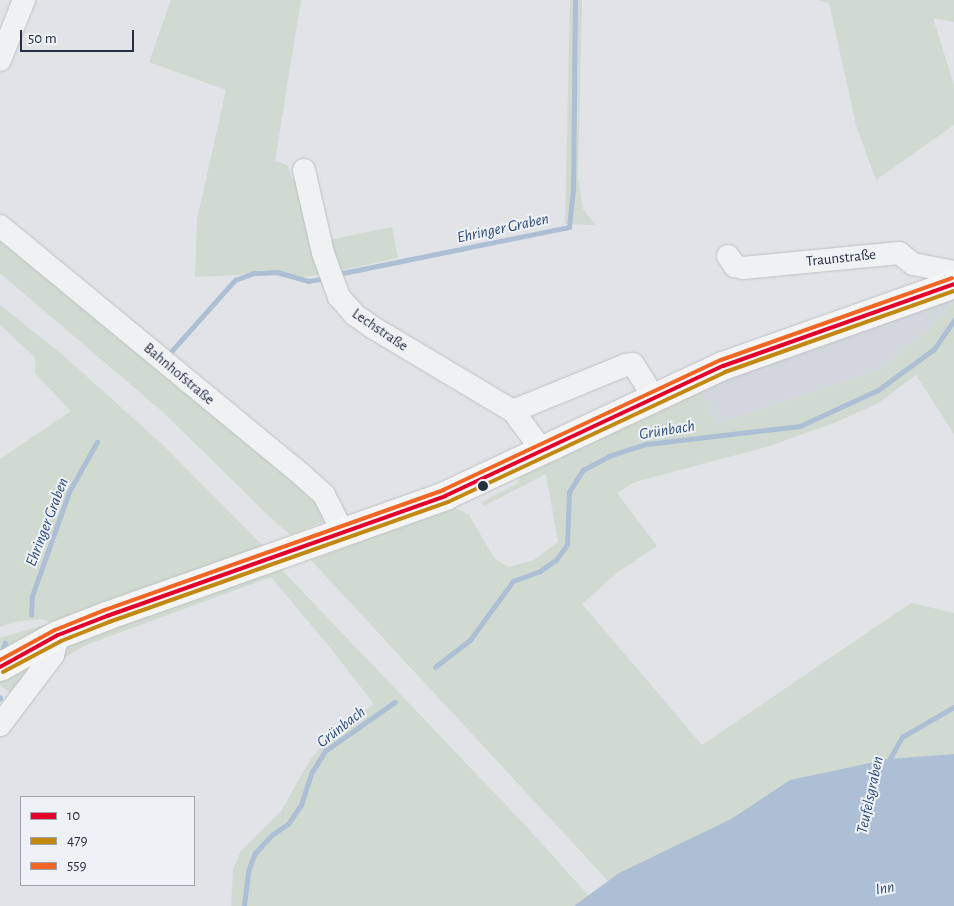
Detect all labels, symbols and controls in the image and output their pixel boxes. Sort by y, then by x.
scale bar [22,20,136,52]
text: 50 m [28,31,57,46]
water label: Ehringer Graben [455,209,551,247]
street label: Traunstraße [805,245,877,271]
street label: Lechstraße [349,305,411,355]
street label: Bahnhofstraße [140,339,218,409]
water label: Grünbach [638,416,696,444]
water label: Ehringer Graben [21,475,73,569]
unlabelled marker [478,481,488,491]
water label: Grünbach [313,702,369,752]
water label: Teufelsgraben [852,754,888,836]
legend [20,796,195,886]
text: 10 [67,808,80,823]
text: 479 [67,833,88,848]
text: 559 [67,858,87,873]
water label: Inn [874,877,896,899]

